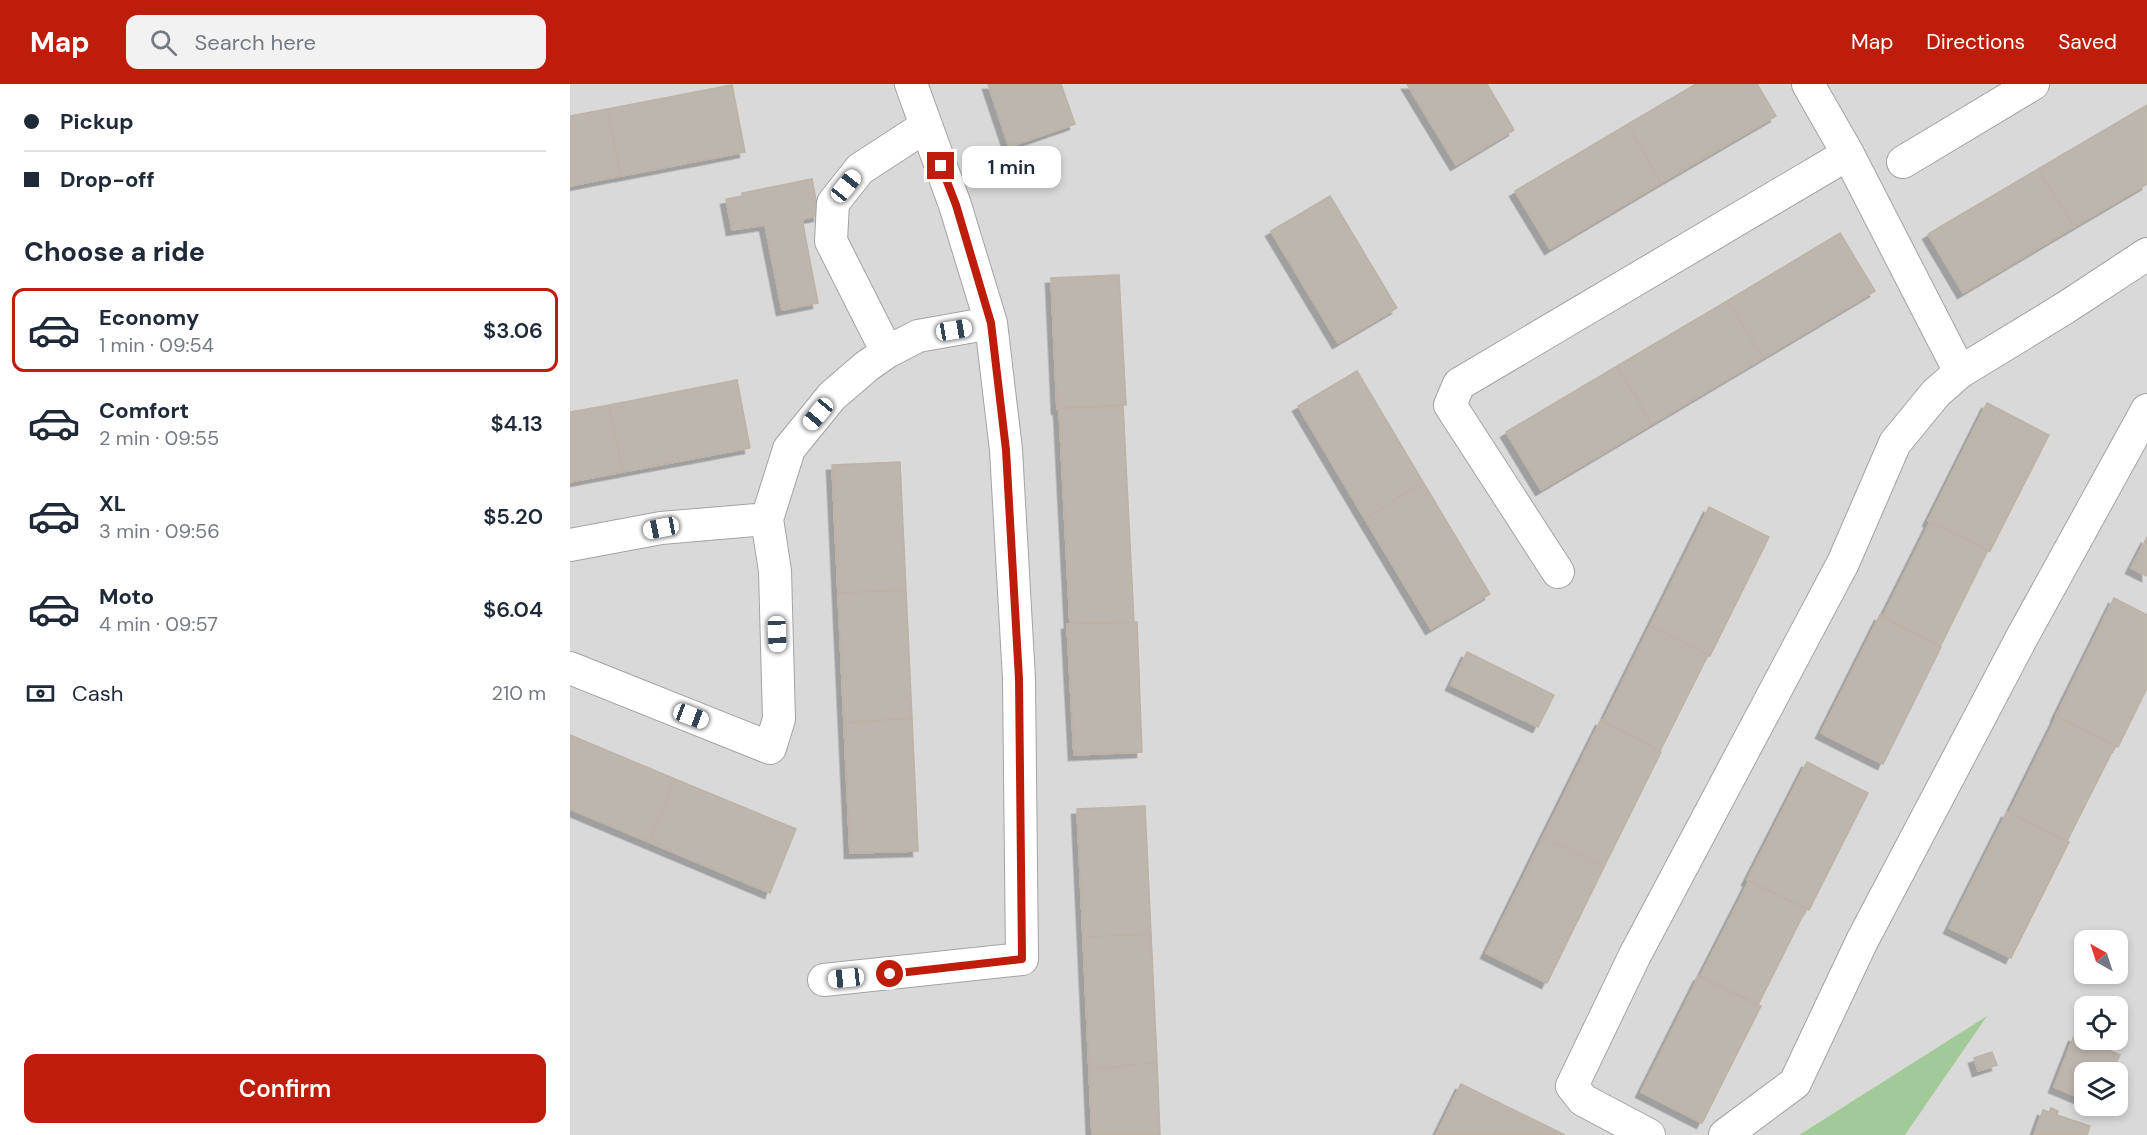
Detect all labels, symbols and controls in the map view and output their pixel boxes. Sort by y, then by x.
search box [126,15,546,69]
text: Map [30,24,90,61]
icon: search [147,26,180,59]
text: Search here [195,28,316,57]
text: Map [1851,28,1893,56]
text: Directions [1926,28,2025,56]
text: Saved [2058,28,2117,56]
text: Pickup [60,107,134,136]
callout: 1 min [962,145,1061,187]
route end [927,152,954,179]
text: 1 min [988,154,1035,180]
text: Drop-off [60,165,155,194]
car [828,166,864,206]
text: Choose a ride [24,234,205,269]
icon: car [27,303,81,357]
text: Economy [99,303,199,332]
text: $3.06 [483,316,543,345]
car [935,318,973,342]
text: 1 min · 09:54 [99,332,214,358]
car [800,394,836,434]
icon: car [27,396,81,450]
text: Comfort [99,396,189,425]
text: $4.13 [490,409,543,438]
text: 2 min · 09:55 [99,425,219,451]
icon: car [27,489,81,543]
text: XL [99,489,126,518]
text: $5.20 [483,502,543,531]
car [642,516,680,540]
text: 3 min · 09:56 [99,518,220,544]
icon: car [27,582,81,636]
text: Moto [99,582,154,611]
text: $6.04 [483,595,543,624]
text: 4 min · 09:57 [99,611,218,637]
car [767,616,787,652]
icon: cash [24,677,57,710]
text: Cash [72,679,123,708]
text: 210 m [491,680,546,706]
car [671,701,711,731]
north arrow [2074,930,2128,984]
map controls [2074,930,2128,1116]
route start [876,960,903,987]
car [827,967,865,989]
button: locate [2074,996,2128,1050]
button: Confirm [24,1054,546,1123]
button: layers [2074,1062,2128,1116]

